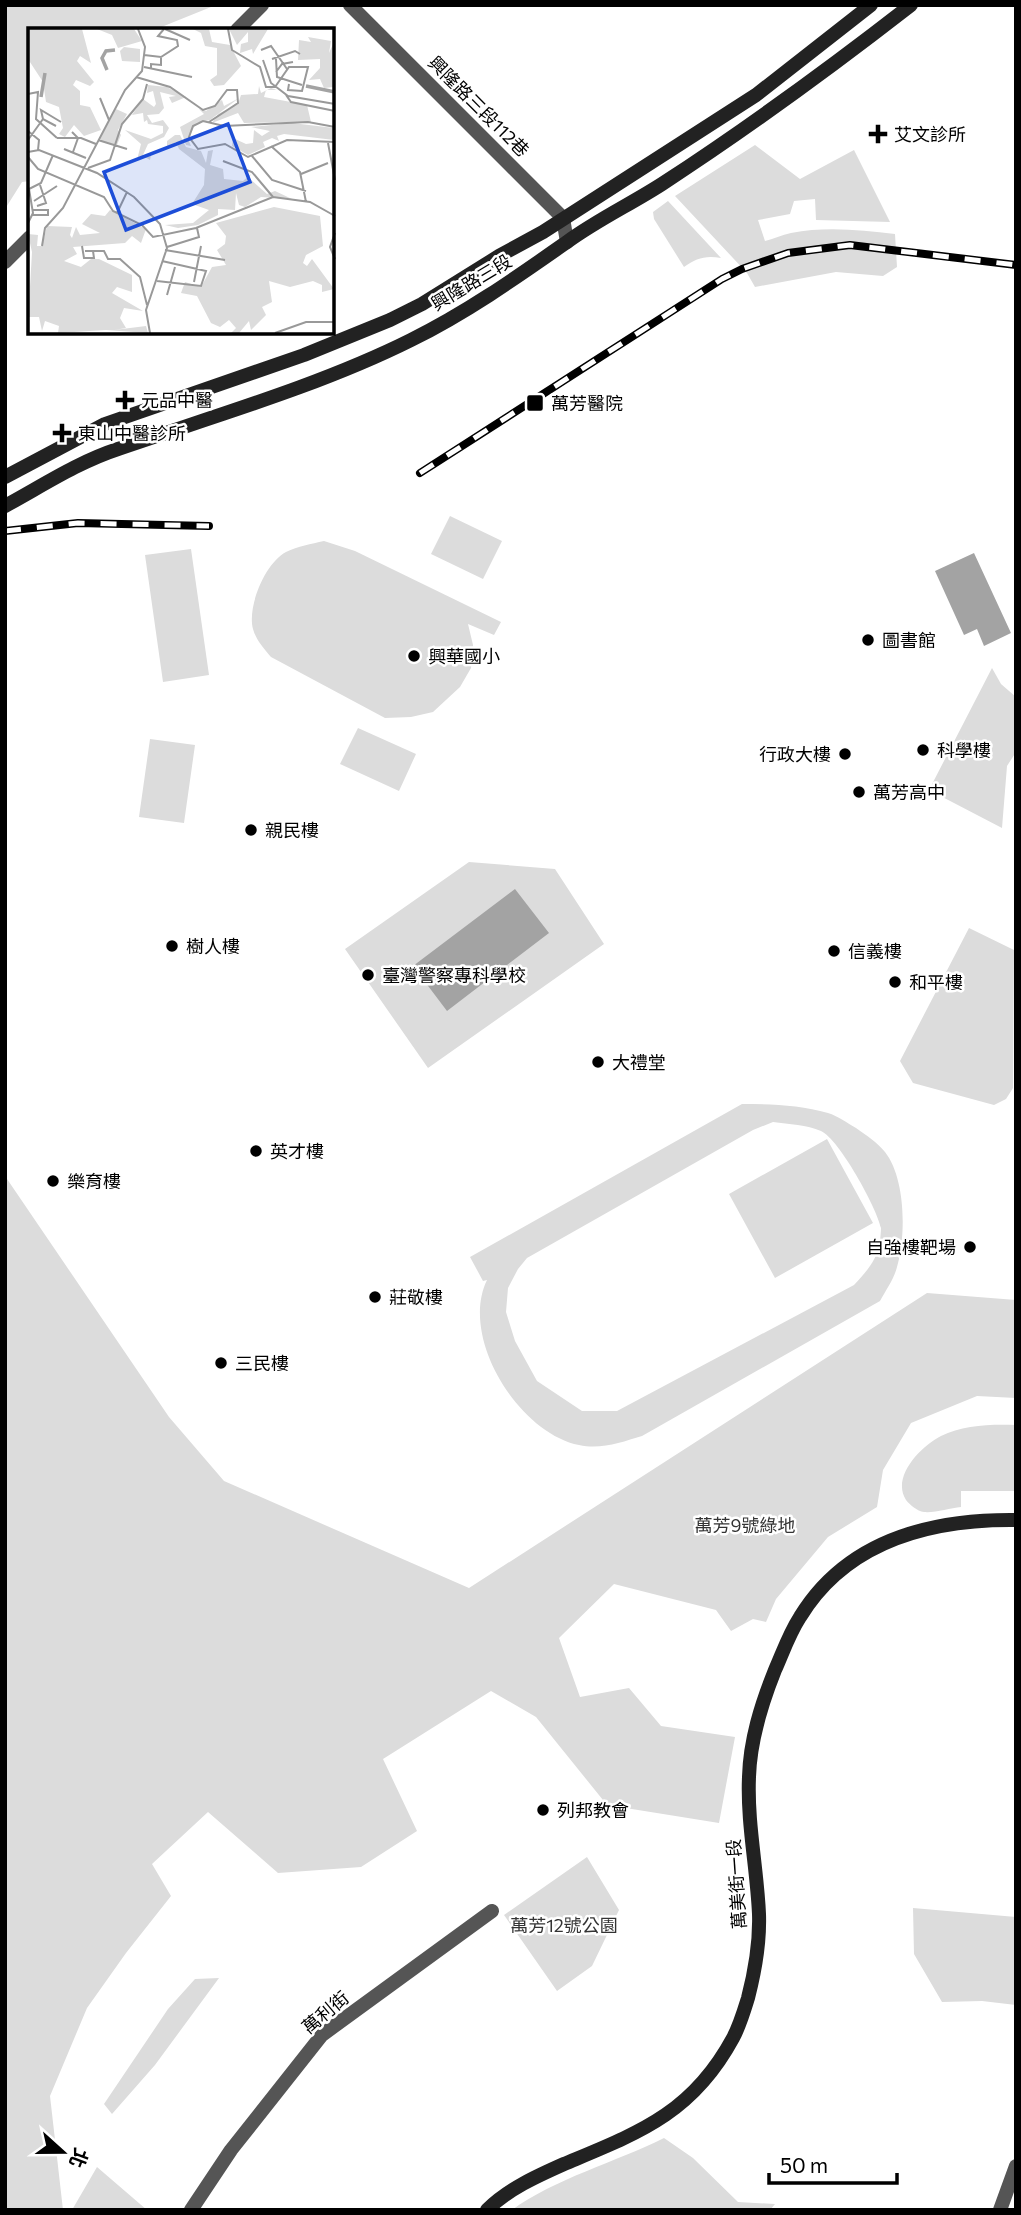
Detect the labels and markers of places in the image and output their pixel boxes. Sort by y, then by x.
place label: 艾文診所 [894,123,966,145]
marker: 艾文診所 [868,124,888,144]
place label: 元品中醫 [141,389,213,411]
marker: 元品中醫 [115,390,135,410]
place label: 萬芳醫院 [551,392,623,414]
marker: 萬芳醫院 [525,393,545,413]
place label: 東山中醫診所 [78,422,186,444]
marker: 東山中醫診所 [52,423,72,443]
place label: 圖書館 [882,629,936,651]
marker: 圖書館 [860,632,876,648]
place label: 興華國小 [428,645,500,667]
marker: 興華國小 [406,648,422,664]
place label: 科學樓 [937,739,991,761]
marker: 科學樓 [915,742,931,758]
place label: 行政大樓 [759,743,831,765]
marker: 行政大樓 [837,746,853,762]
place label: 萬芳高中 [873,781,945,803]
marker: 萬芳高中 [851,784,867,800]
place label: 親民樓 [265,819,319,841]
marker: 親民樓 [243,822,259,838]
place label: 樹人樓 [186,935,240,957]
marker: 樹人樓 [164,938,180,954]
place label: 信義樓 [848,940,902,962]
marker: 信義樓 [826,943,842,959]
place label: 臺灣警察專科學校 [382,964,526,986]
marker: 臺灣警察專科學校 [360,967,376,983]
place label: 和平樓 [909,971,963,993]
marker: 和平樓 [887,974,903,990]
place label: 大禮堂 [612,1051,666,1073]
marker: 大禮堂 [590,1054,606,1070]
place label: 英才樓 [270,1140,324,1162]
marker: 英才樓 [248,1143,264,1159]
place label: 樂育樓 [67,1170,121,1192]
marker: 樂育樓 [45,1173,61,1189]
place label: 自強樓靶場 [866,1236,956,1258]
marker: 自強樓靶場 [962,1239,978,1255]
place label: 莊敬樓 [389,1286,443,1308]
marker: 莊敬樓 [367,1289,383,1305]
place label: 三民樓 [235,1352,289,1374]
marker: 三民樓 [213,1355,229,1371]
place label: 列邦教會 [557,1799,629,1821]
marker: 列邦教會 [535,1802,551,1818]

